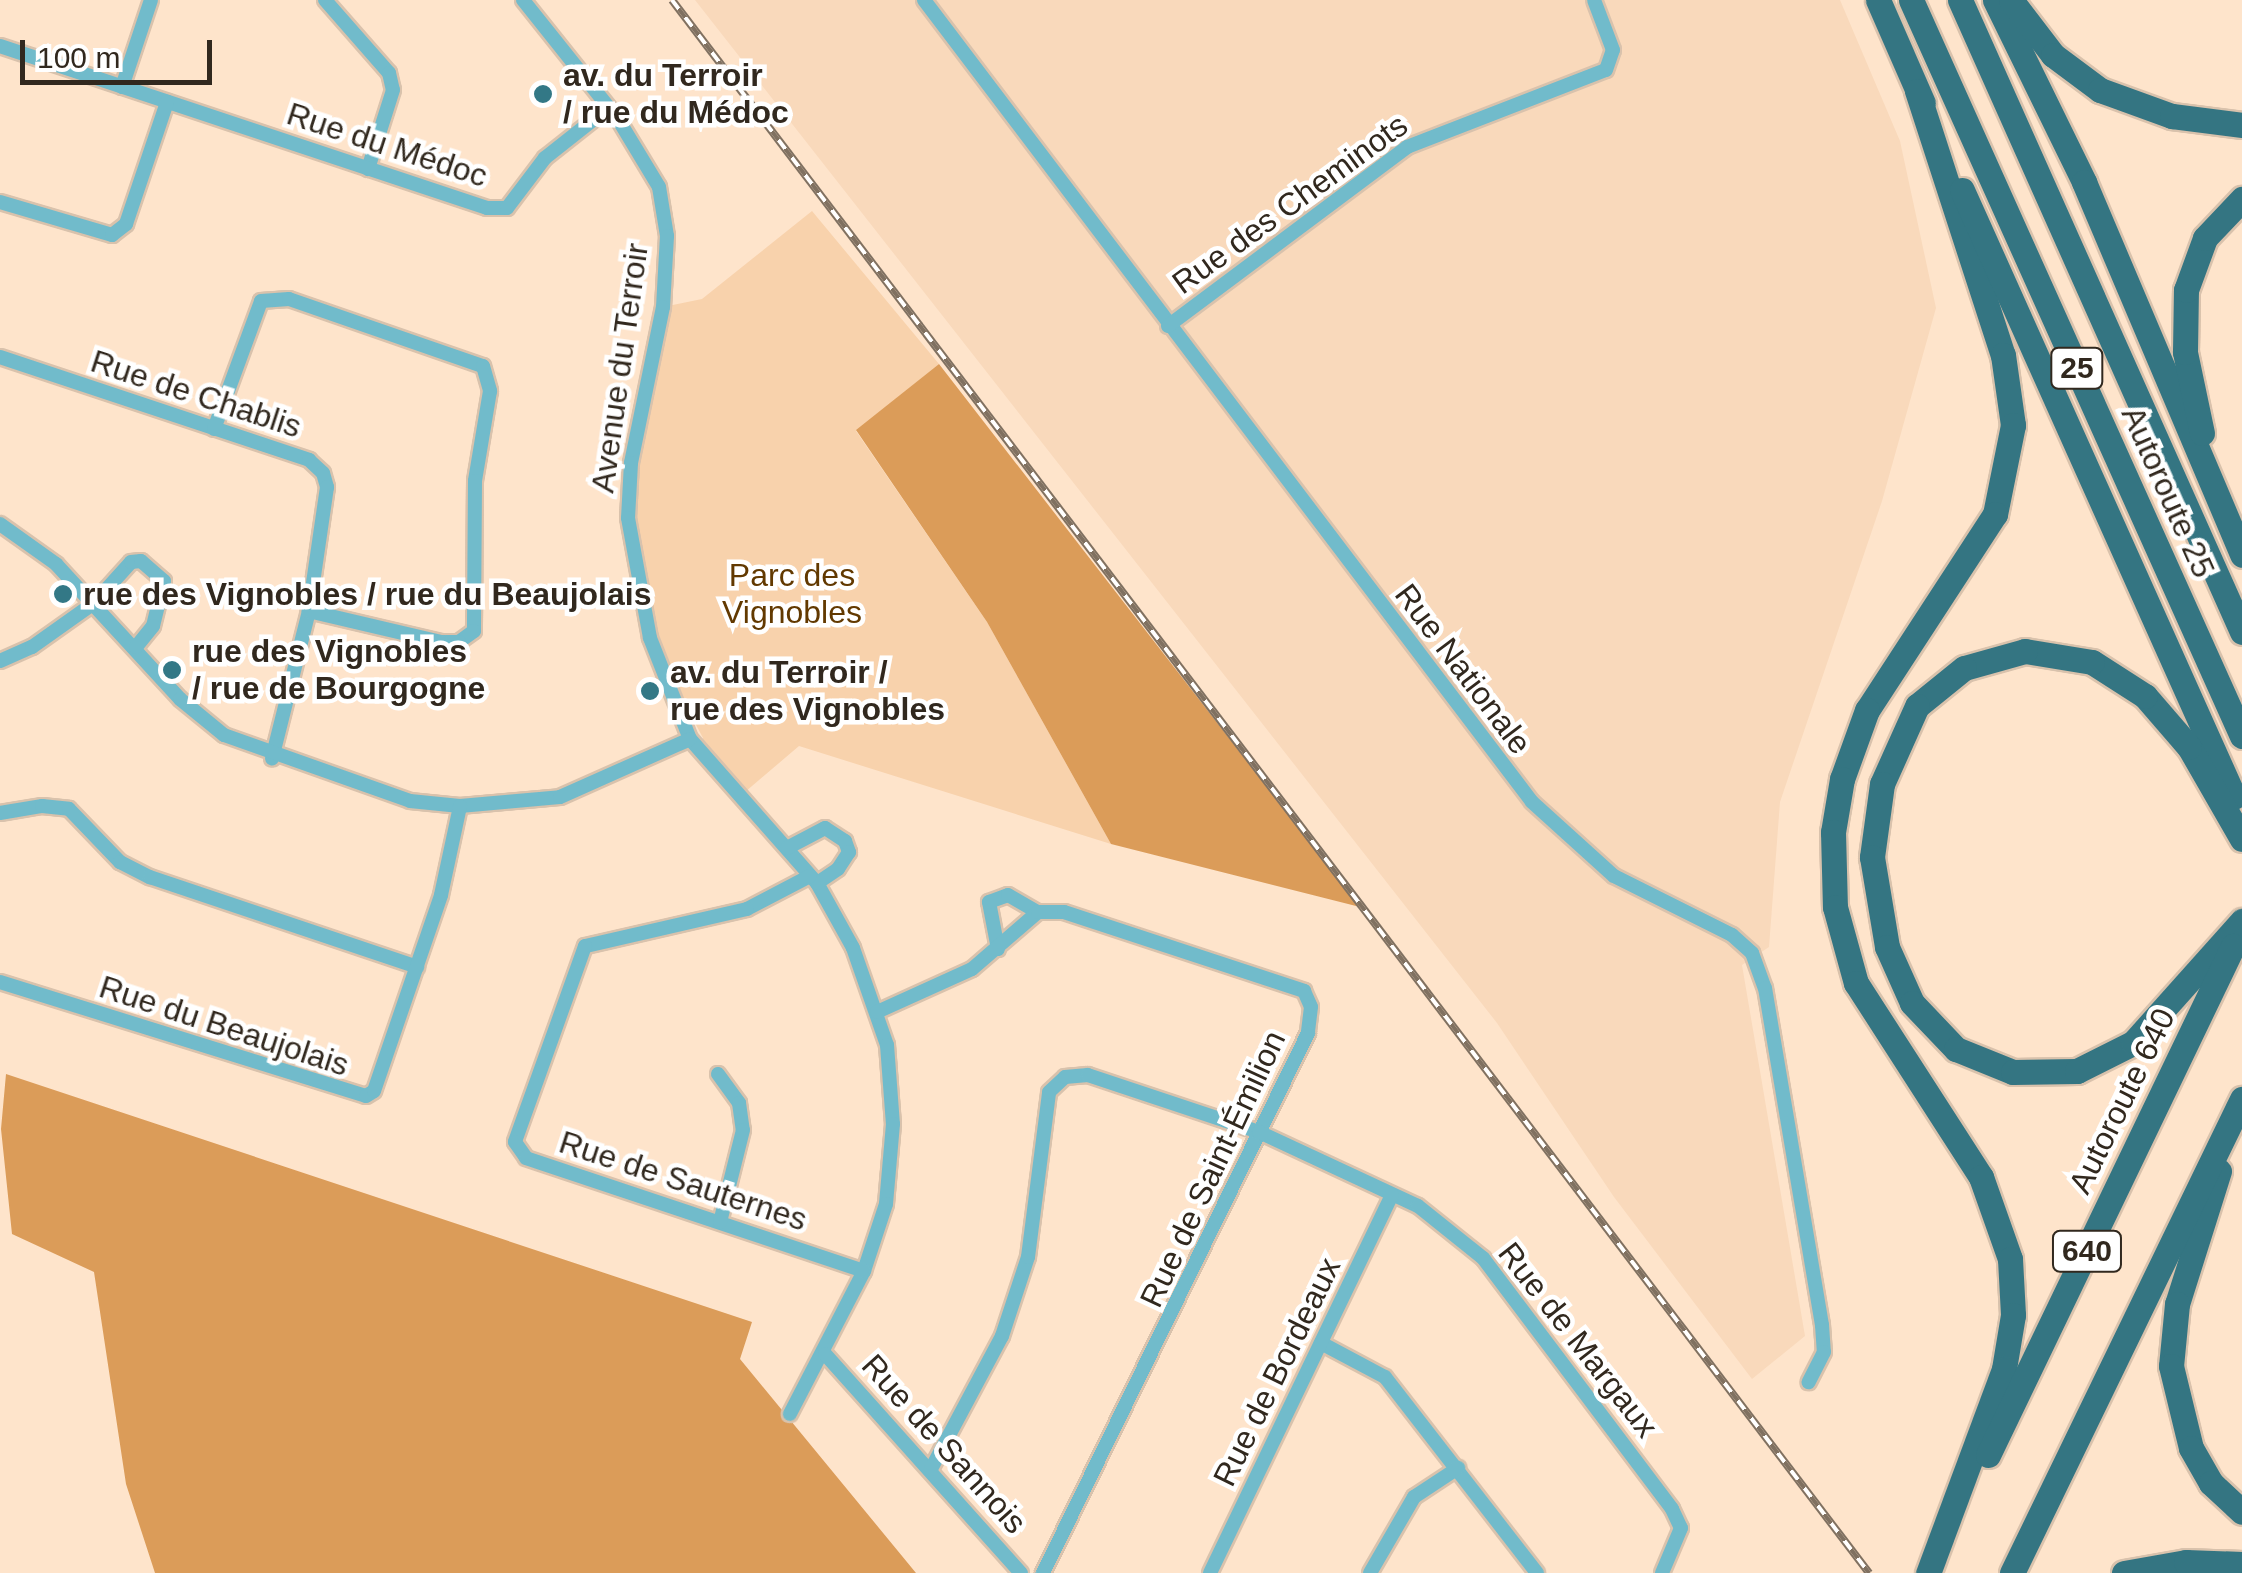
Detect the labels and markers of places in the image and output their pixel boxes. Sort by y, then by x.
place label: av. du Terroir / rue du Médoc [563,57,789,132]
marker: av. du Terroir / rue du Médoc [532,83,554,105]
place label: rue des Vignobles / rue du Beaujolais [83,575,651,613]
marker: rue des Vignobles / rue du Beaujolais [52,583,74,605]
place label: rue des Vignobles / rue de Bourgogne [192,633,485,708]
place label: av. du Terroir / rue des Vignobles [670,654,945,729]
marker: rue des Vignobles / rue de Bourgogne [161,659,183,681]
marker: av. du Terroir / rue des Vignobles [639,680,661,702]

